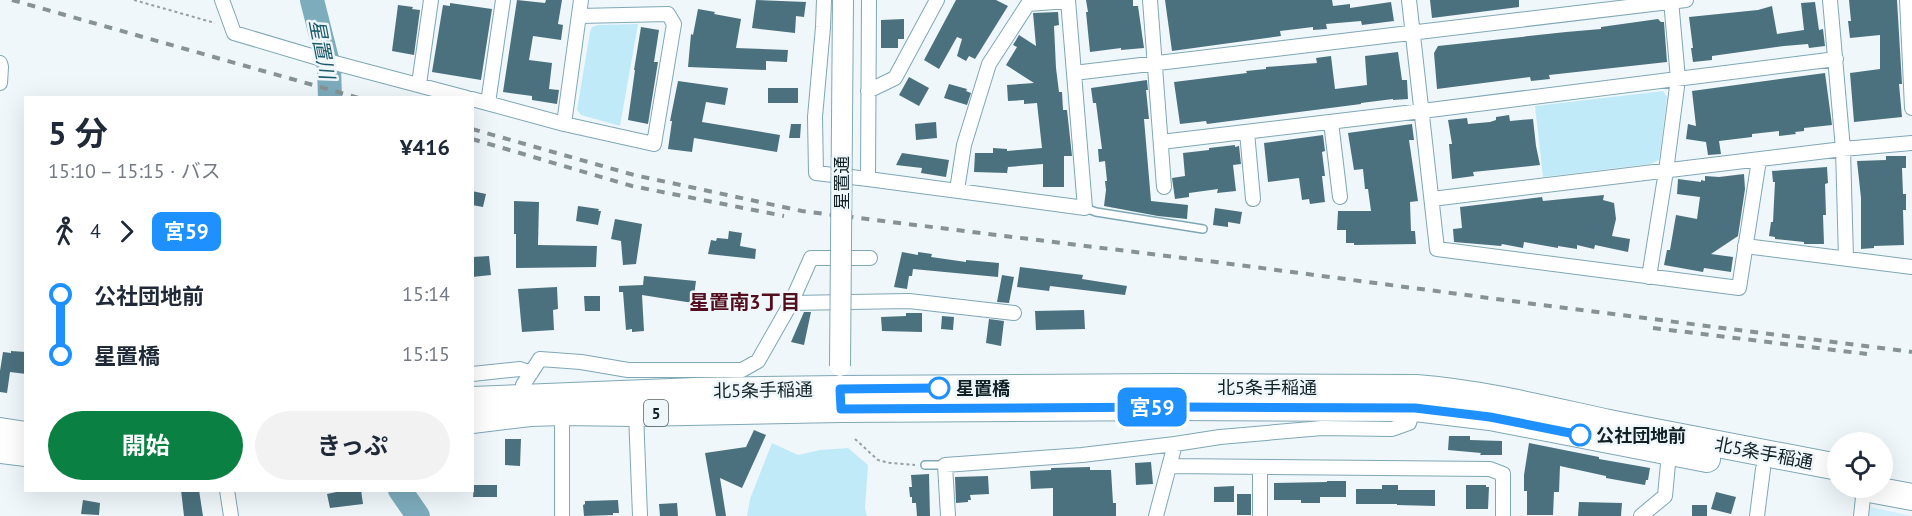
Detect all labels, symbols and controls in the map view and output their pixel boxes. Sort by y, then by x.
water label: 星置川 [304,17,341,83]
text: 5 分 [48,111,108,154]
text: ¥416 [400,133,450,161]
street label: 星置通 [830,156,853,210]
text: 15:10 – 15:15 · バス [48,158,221,184]
icon: walk [48,215,81,248]
icon: forward [110,215,143,248]
text: 4 [90,218,101,244]
text: 宮59 [164,218,209,245]
text: 15:14 [402,281,450,307]
text: 公社団地前 [94,282,204,310]
district label: 星置南3丁目 [689,289,801,315]
text: 15:15 [402,341,450,367]
text: 星置橋 [94,342,160,370]
street label: 北5条手稲通 [1217,376,1317,399]
marker: 星置橋 [928,377,950,399]
place label: 星置橋 [956,377,1010,400]
street label: 北5条手稲通 [713,378,813,402]
line badge: 宮59 [1118,388,1186,426]
text: 宮59 [1130,394,1174,421]
road number: 5 [644,400,668,426]
button: 開始 [48,411,243,480]
button: きっぷ [255,411,450,480]
marker: 公社団地前 [1569,424,1591,446]
place label: 公社団地前 [1596,424,1686,447]
street label: 北5条手稲通 [1713,432,1815,474]
map controls [1827,432,1893,498]
button: locate [1827,432,1893,498]

